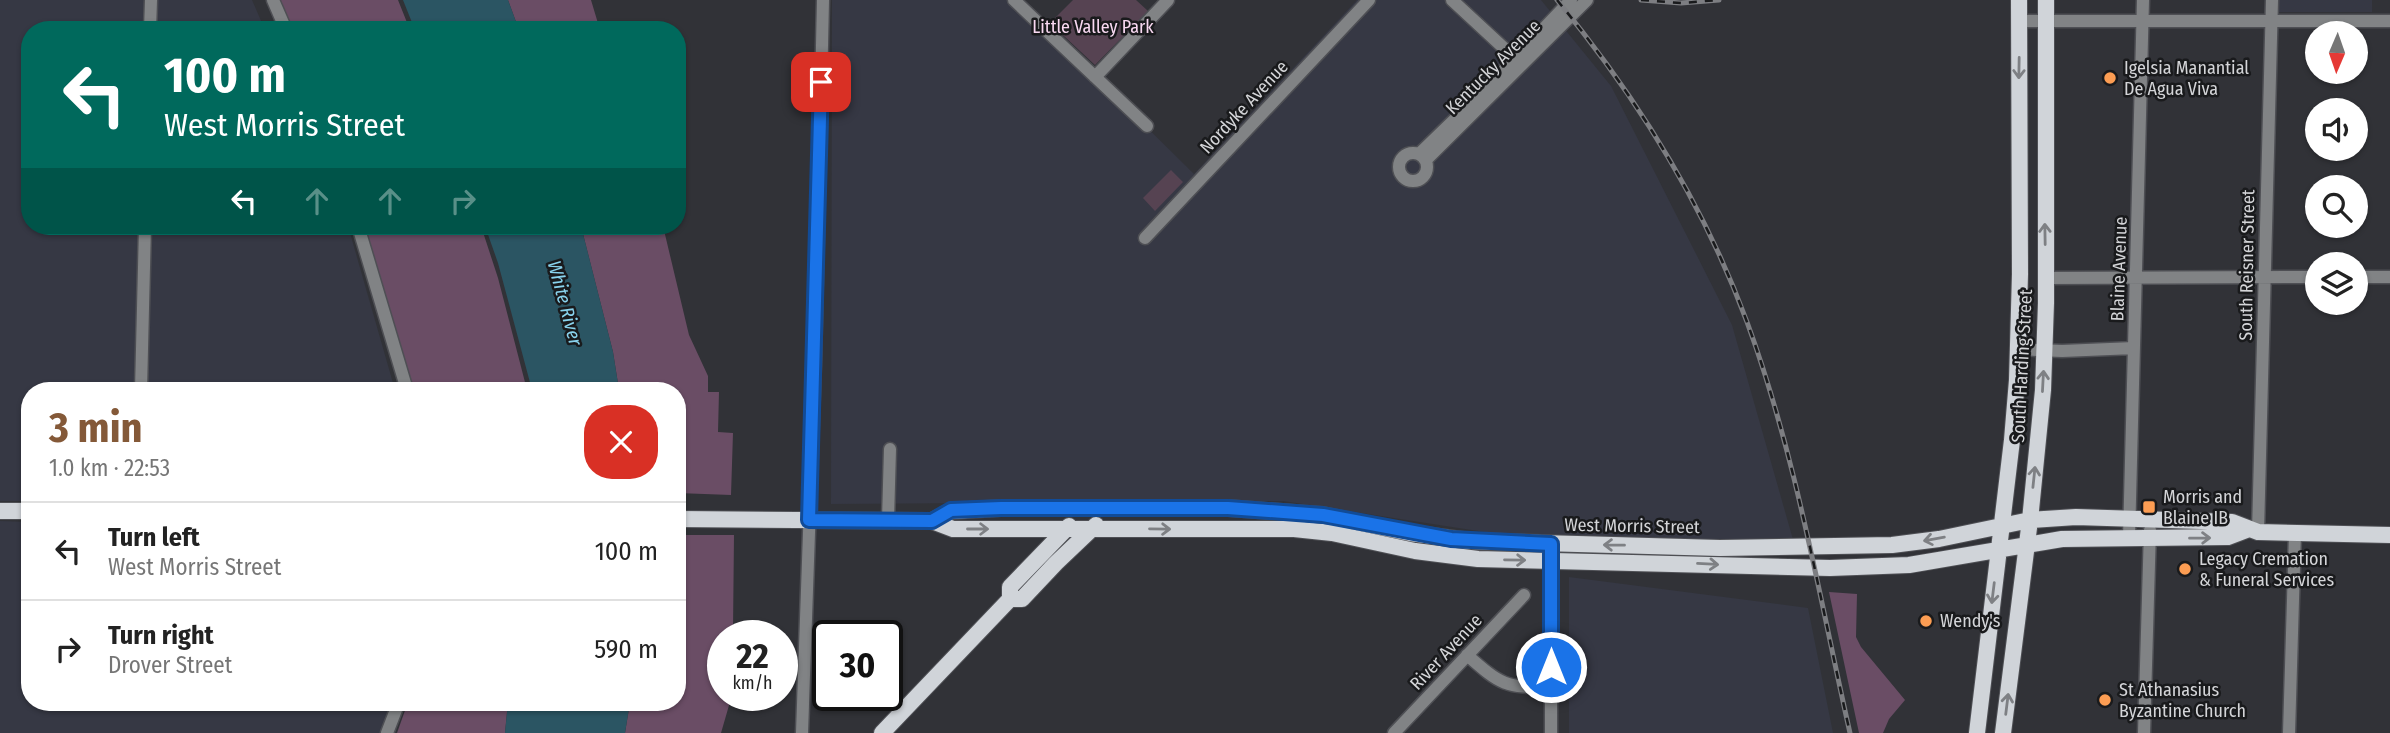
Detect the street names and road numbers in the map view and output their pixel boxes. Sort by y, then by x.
street label: Kentucky Avenue [1441,15,1545,119]
street label: Nordyke Avenue [1195,56,1293,158]
street label: South Reisner Street [2235,189,2259,341]
street label: Blaine Avenue [2106,216,2132,322]
street label: South Harding Street [2007,289,2037,443]
street label: West Morris Street [1564,514,1700,538]
street label: River Avenue [1405,609,1487,695]

